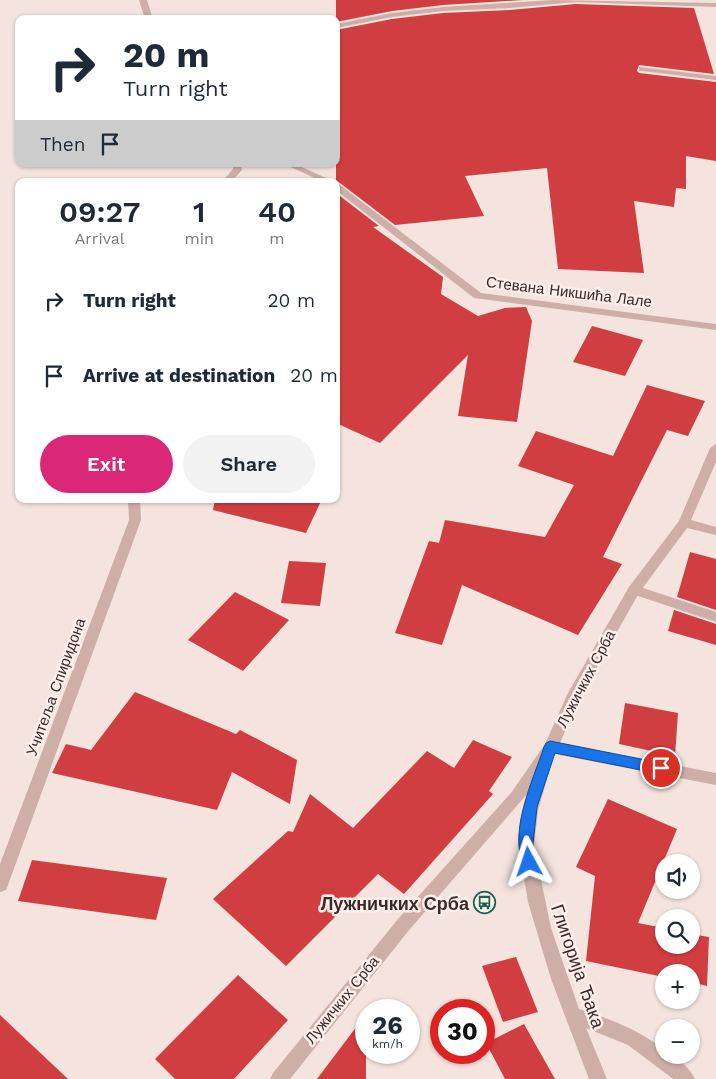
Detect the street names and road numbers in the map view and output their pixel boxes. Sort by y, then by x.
street label: Стевана Никшића Лале [485,273,653,311]
street label: Учитеља Спиридона [23,615,90,758]
street label: Лужичких Срба [553,627,619,731]
street label: Глигорија Ђака [547,901,609,1032]
street label: Лужичких Срба [301,952,383,1047]

